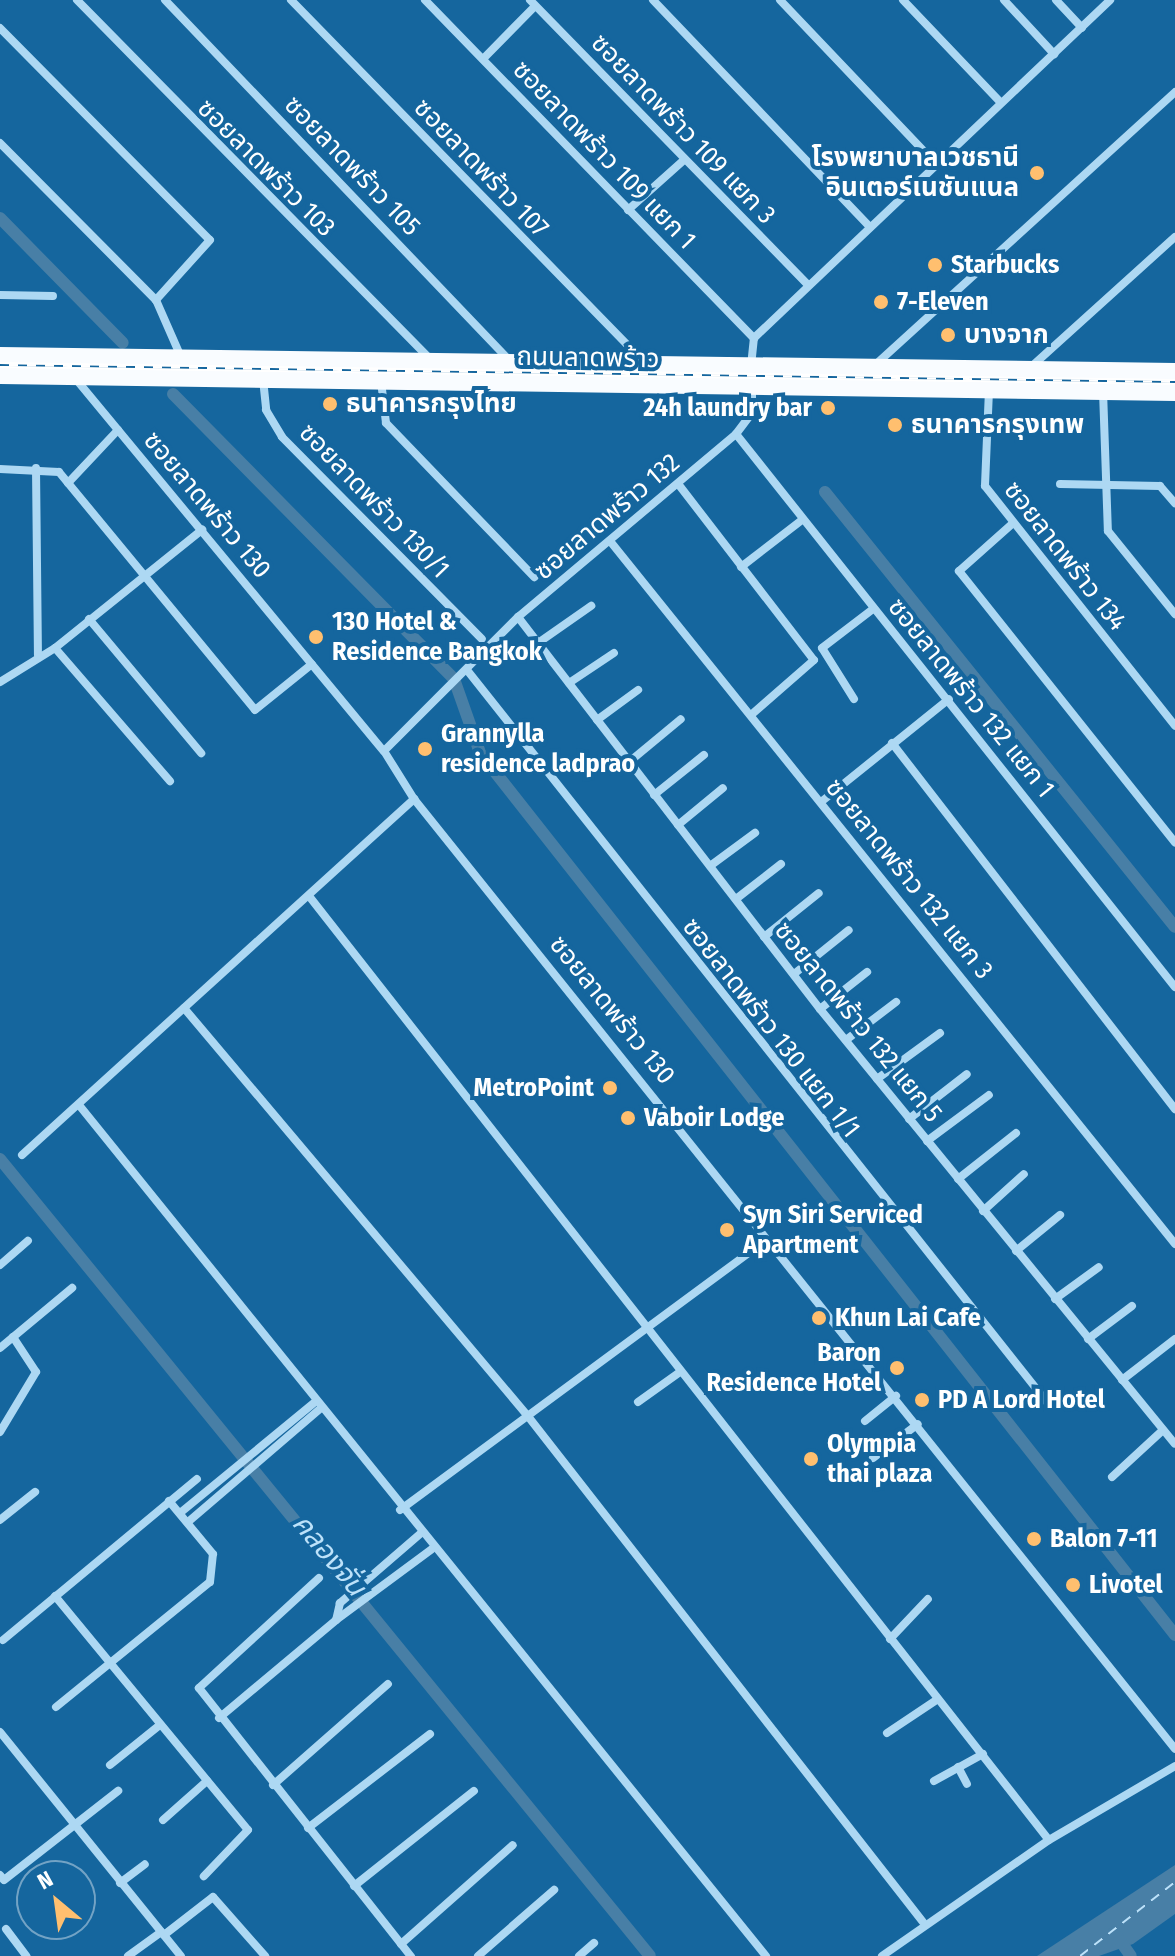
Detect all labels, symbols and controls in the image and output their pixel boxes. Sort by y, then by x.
street label: ซอยลาดพร้าว 109 แยก 3 [584,28,782,230]
street label: ซอยลาดพร้าว 109 แยก 1 [506,54,702,256]
street label: ซอยลาดพร้าว 105 [278,90,426,242]
street label: ซอยลาดพร้าว 107 [407,92,555,244]
street label: ซอยลาดพร้าว 103 [191,93,341,243]
place label: โรงพยาบาลเวชธานี อินเตอร์เนชันแนล [812,142,1019,204]
marker: โรงพยาบาลเวชธานี อินเตอร์เนชันแนล [1026,162,1048,184]
place label: Starbucks [951,249,1059,281]
marker: Starbucks [926,256,944,274]
place label: 7-Eleven [897,286,989,318]
marker: 7-Eleven [872,293,890,311]
place label: บางจาก [964,319,1049,351]
marker: บางจาก [939,326,957,344]
street label: ถนนลาดพร้าว [516,341,660,375]
place label: ธนาคารกรุงไทย [346,388,517,420]
place label: 24h laundry bar [643,392,812,424]
marker: ธนาคารกรุงไทย [321,395,339,413]
marker: 24h laundry bar [819,399,837,417]
place label: ธนาคารกรุงเทพ [911,409,1084,441]
marker: ธนาคารกรุงเทพ [886,416,904,434]
street label: ซอยลาดพร้าว 130/1 [292,417,456,585]
street label: ซอยลาดพร้าว 130 [137,425,277,585]
street label: ซอยลาดพร้าว 132 [528,447,686,587]
street label: ซอยลาดพร้าว 134 [997,475,1133,637]
street label: ซอยลาดพร้าว 132 แยก 1 [881,592,1061,804]
place label: 130 Hotel & Residence Bangkok [332,606,542,668]
marker: 130 Hotel & Residence Bangkok [307,628,325,646]
place label: Grannylla residence ladprao [441,718,635,780]
marker: Grannylla residence ladprao [416,740,434,758]
street label: ซอยลาดพร้าว 132 แยก 3 [819,773,999,985]
street label: ซอยลาดพร้าว 130 แยก 1/1 [676,912,866,1144]
street label: ซอยลาดพร้าว 132 แยก 5 [768,916,948,1128]
street label: ซอยลาดพร้าว 130 [543,930,681,1090]
place label: MetroPoint [474,1072,594,1104]
marker: MetroPoint [601,1079,619,1097]
place label: Vaboir Lodge [644,1102,784,1134]
marker: Vaboir Lodge [619,1109,637,1127]
place label: Syn Siri Serviced Apartment [743,1199,923,1260]
marker: Syn Siri Serviced Apartment [718,1221,736,1239]
place label: Khun Lai Cafe [835,1302,981,1334]
marker: Khun Lai Cafe [810,1309,828,1327]
place label: Baron Residence Hotel [707,1337,881,1398]
marker: Baron Residence Hotel [888,1359,906,1377]
place label: PD A Lord Hotel [938,1384,1105,1416]
marker: PD A Lord Hotel [913,1391,931,1409]
place label: Olympia thai plaza [827,1428,932,1490]
marker: Olympia thai plaza [802,1450,820,1468]
water label: คลองจั่น [285,1507,373,1603]
place label: Balon 7-11 [1050,1523,1158,1555]
marker: Balon 7-11 [1025,1530,1043,1548]
place label: Livotel [1089,1569,1163,1601]
marker: Livotel [1064,1576,1082,1594]
north arrow [16,1860,96,1940]
text: N [33,1865,57,1895]

